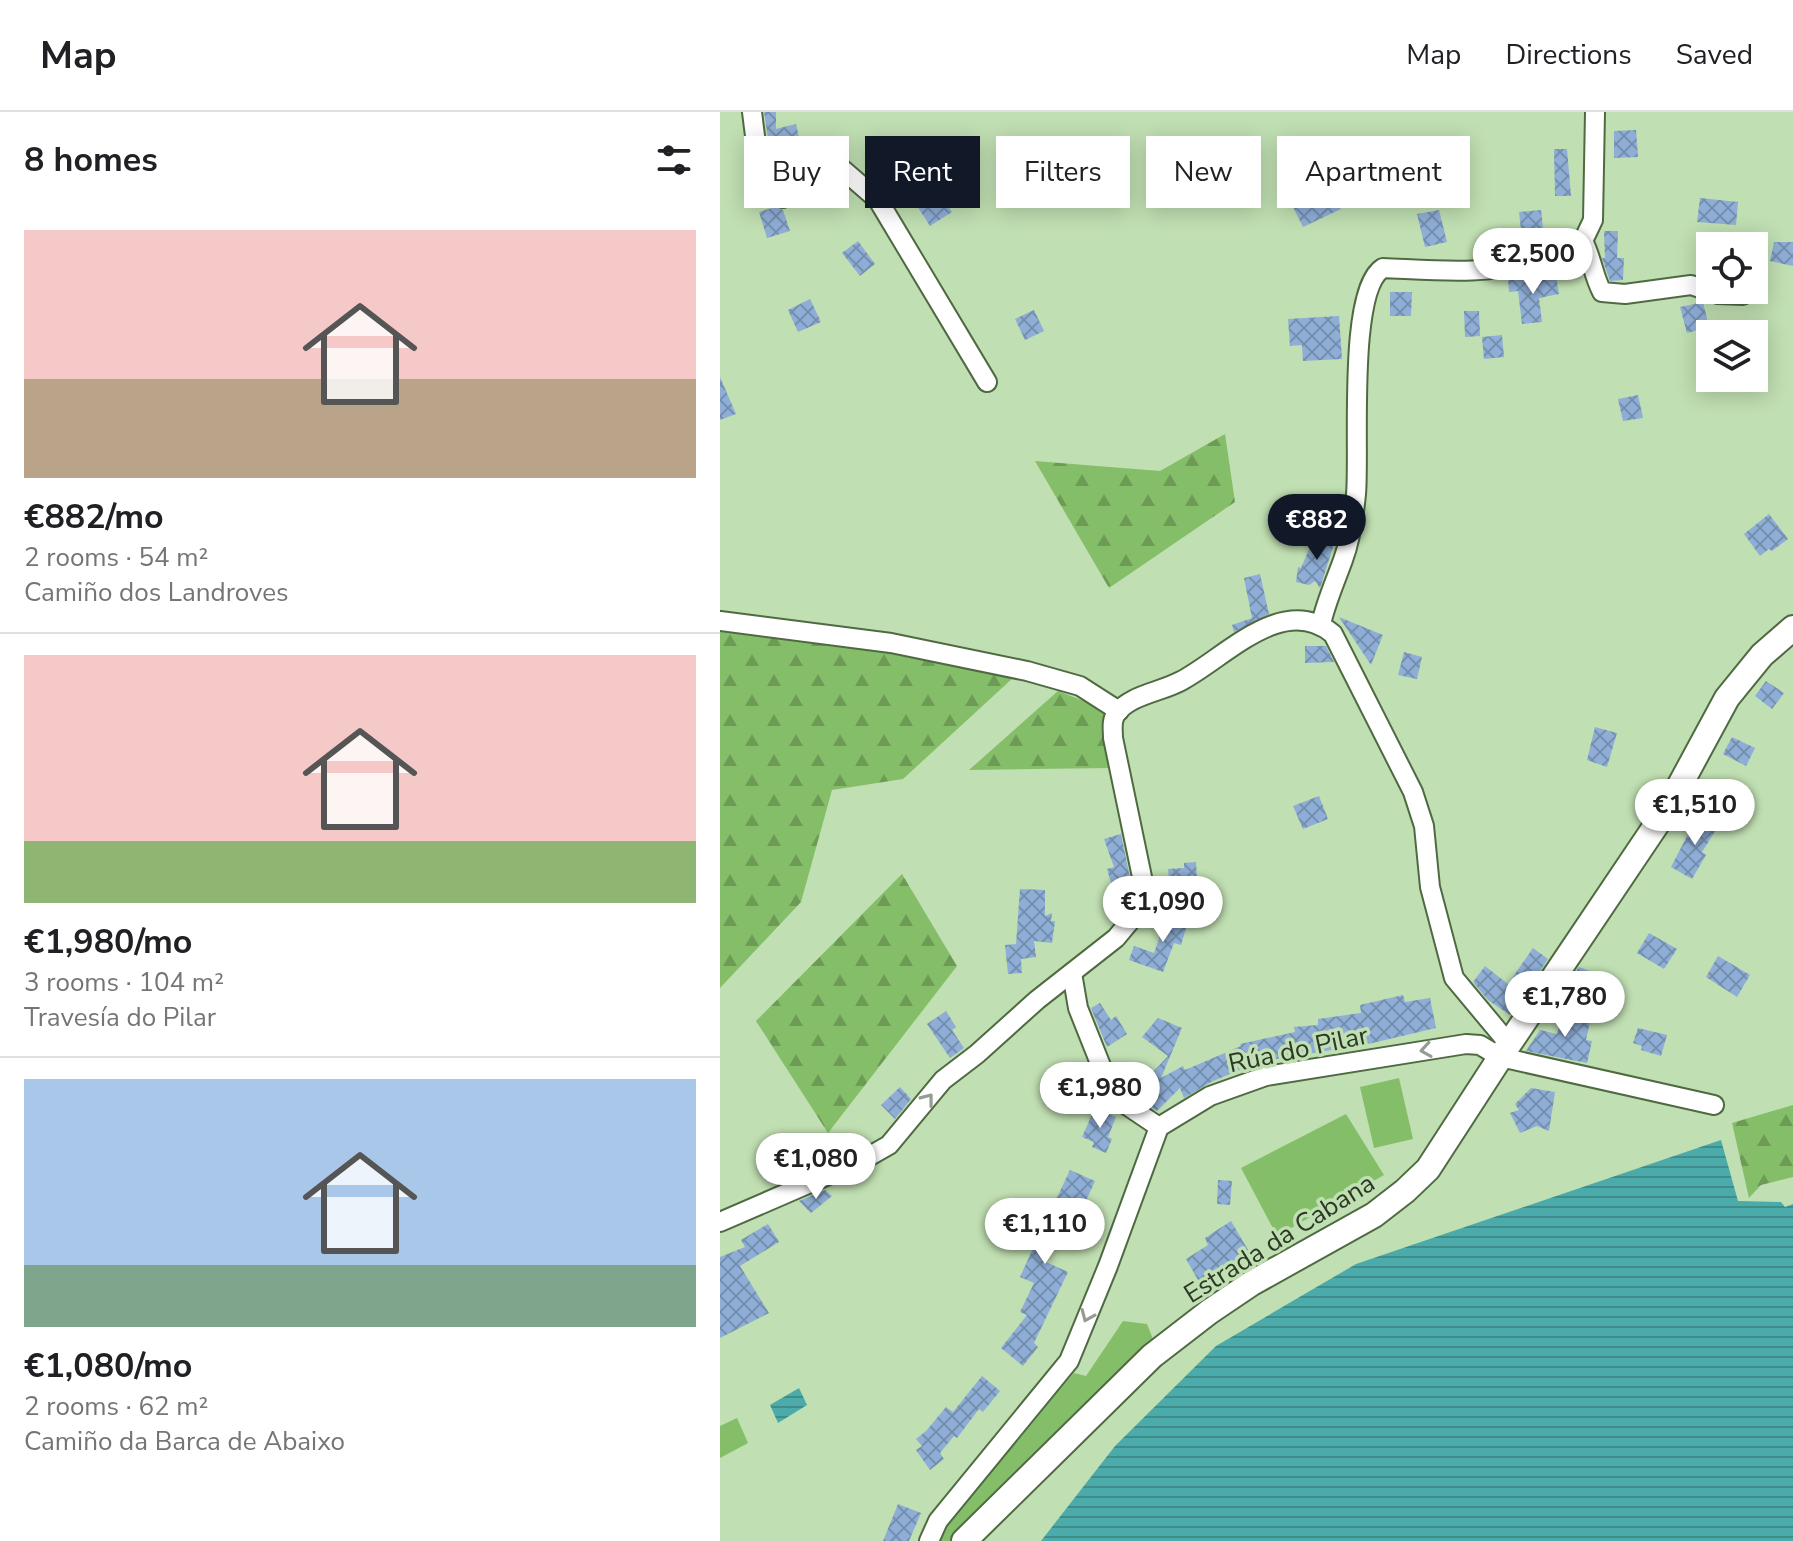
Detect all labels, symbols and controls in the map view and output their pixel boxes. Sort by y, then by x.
text: Map [40,30,117,81]
text: Map [1406,36,1461,74]
text: Directions [1505,36,1632,74]
text: Saved [1676,36,1753,74]
chip: Buy [744,136,849,208]
chip: Rent [865,136,980,208]
chip: Filters [996,136,1130,208]
chip: New [1146,136,1261,208]
chip: Apartment [1277,136,1470,208]
text: 8 homes [24,137,158,183]
icon: filters [652,138,696,182]
pin: €2,500 [1468,228,1598,296]
map controls [1696,232,1768,392]
button: locate [1696,232,1768,304]
text: €2,500 [1491,236,1575,271]
icon: home [288,282,432,426]
button: layers [1696,320,1768,392]
text: €882/mo [24,494,164,540]
pin: €882 [1270,494,1364,562]
text: €882 [1286,502,1348,537]
text: 2 rooms · 54 m² [24,540,208,575]
text: Camiño dos Landroves [24,575,289,610]
icon: home [288,707,432,851]
pin: €1,510 [1630,779,1760,847]
text: €1,510 [1653,787,1737,822]
pin: €1,090 [1098,876,1228,944]
text: €1,090 [1121,884,1205,919]
text: €1,980/mo [24,919,192,965]
text: 3 rooms · 104 m² [24,965,224,1000]
pin: €1,780 [1500,971,1630,1039]
text: €1,780 [1523,979,1607,1014]
text: Travesía do Pilar [24,1000,216,1035]
street label: Rúa do Pilar [1225,1017,1372,1081]
one-way arrow [1420,1041,1433,1058]
pin: €1,980 [1035,1062,1165,1130]
text: €1,980 [1058,1070,1142,1105]
one-way arrow [918,1093,932,1108]
icon: home [288,1131,432,1275]
pin: €1,080 [751,1133,881,1201]
text: €1,080 [774,1141,858,1176]
street label: Estrada da Cabana [1177,1166,1381,1311]
pin: €1,110 [980,1198,1110,1266]
text: €1,110 [1003,1206,1087,1241]
one-way arrow [1081,1308,1097,1322]
text: €1,080/mo [24,1343,192,1389]
text: 2 rooms · 62 m² [24,1389,208,1424]
text: Camiño da Barca de Abaixo [24,1424,345,1459]

